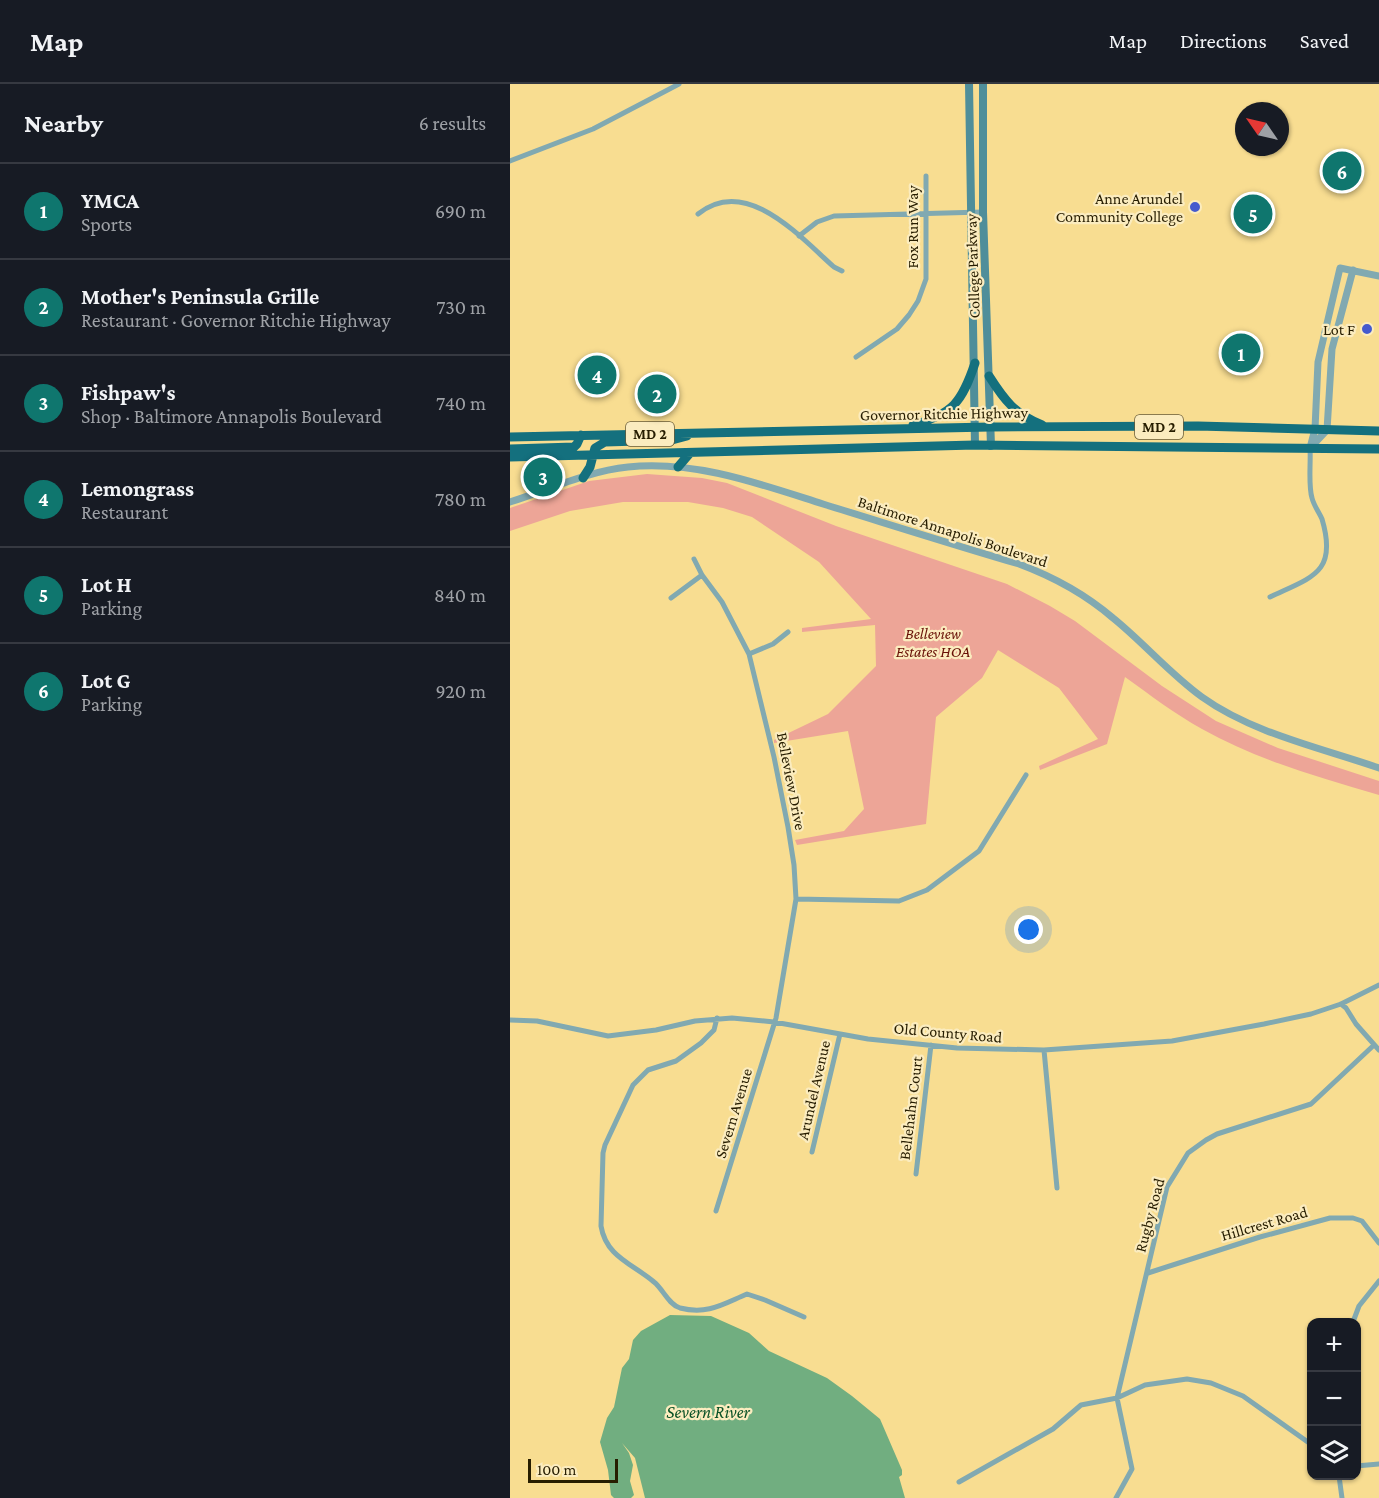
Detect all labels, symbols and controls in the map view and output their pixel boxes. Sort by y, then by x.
text: Map [30,26,83,57]
text: Map [1109,29,1147,53]
text: Directions [1180,29,1267,53]
text: Saved [1300,29,1349,53]
north arrow [1235,102,1289,156]
text: Nearby [24,109,103,138]
text: 6 results [419,112,486,134]
pin: 6 [1322,148,1362,194]
street label: Fox Run Way [904,185,922,269]
text: YMCA [81,188,139,213]
place label: Anne Arundel Community College [1056,190,1183,226]
pin: 5 [1234,192,1272,236]
text: 1 [40,200,47,222]
text: 690 m [435,200,486,222]
marker: Anne Arundel Community College [1188,200,1202,214]
text: Sports [81,213,132,235]
street label: College Parkway [962,213,984,319]
text: Mother's Peninsula Grille [81,284,319,309]
text: 2 [38,296,49,318]
text: 730 m [436,296,486,318]
text: Restaurant · Governor Ritchie Highway [81,309,391,331]
place label: Lot F [1323,321,1355,338]
marker: Lot F [1360,322,1374,336]
pin: 1 [1222,330,1260,376]
pin: 4 [578,352,616,398]
pin: 2 [638,372,676,416]
text: Fishpaw's [81,380,176,405]
text: 3 [39,392,48,414]
text: 740 m [436,392,486,414]
street label: Governor Ritchie Highway [860,404,1029,424]
text: Shop · Baltimore Annapolis Boulevard [81,405,382,427]
road number: MD 2 [1135,415,1183,439]
road number: MD 2 [626,422,674,446]
pin: 3 [524,454,562,500]
text: Lemongrass [81,476,194,501]
text: 4 [38,488,49,510]
text: 780 m [435,488,486,510]
street label: Baltimore Annapolis Boulevard [856,493,1050,571]
text: Restaurant [81,501,168,523]
text: Lot H [81,572,132,597]
text: 5 [39,584,48,606]
text: 840 m [434,584,486,606]
text: Parking [81,597,142,619]
park label: Belleview Estates HOA [896,625,970,660]
text: Lot G [81,668,131,693]
text: 6 [38,680,49,702]
text: 920 m [435,680,486,702]
text: Parking [81,693,142,715]
street label: Belleview Drive [774,731,809,831]
your location [1014,915,1043,944]
street label: Old County Road [893,1019,1003,1047]
street label: Arundel Avenue [794,1039,833,1142]
street label: Bellehahn Court [896,1055,925,1161]
street label: Severn Avenue [712,1066,755,1160]
street label: Rugby Road [1131,1176,1169,1254]
street label: Hillcrest Road [1219,1203,1310,1244]
map controls [1307,1318,1361,1480]
button: + [1307,1318,1361,1372]
button: − [1307,1372,1361,1426]
water label: Severn River [666,1402,751,1422]
button: layers [1307,1426,1361,1480]
scale bar [528,1456,618,1484]
text: 100 m [537,1461,576,1478]

